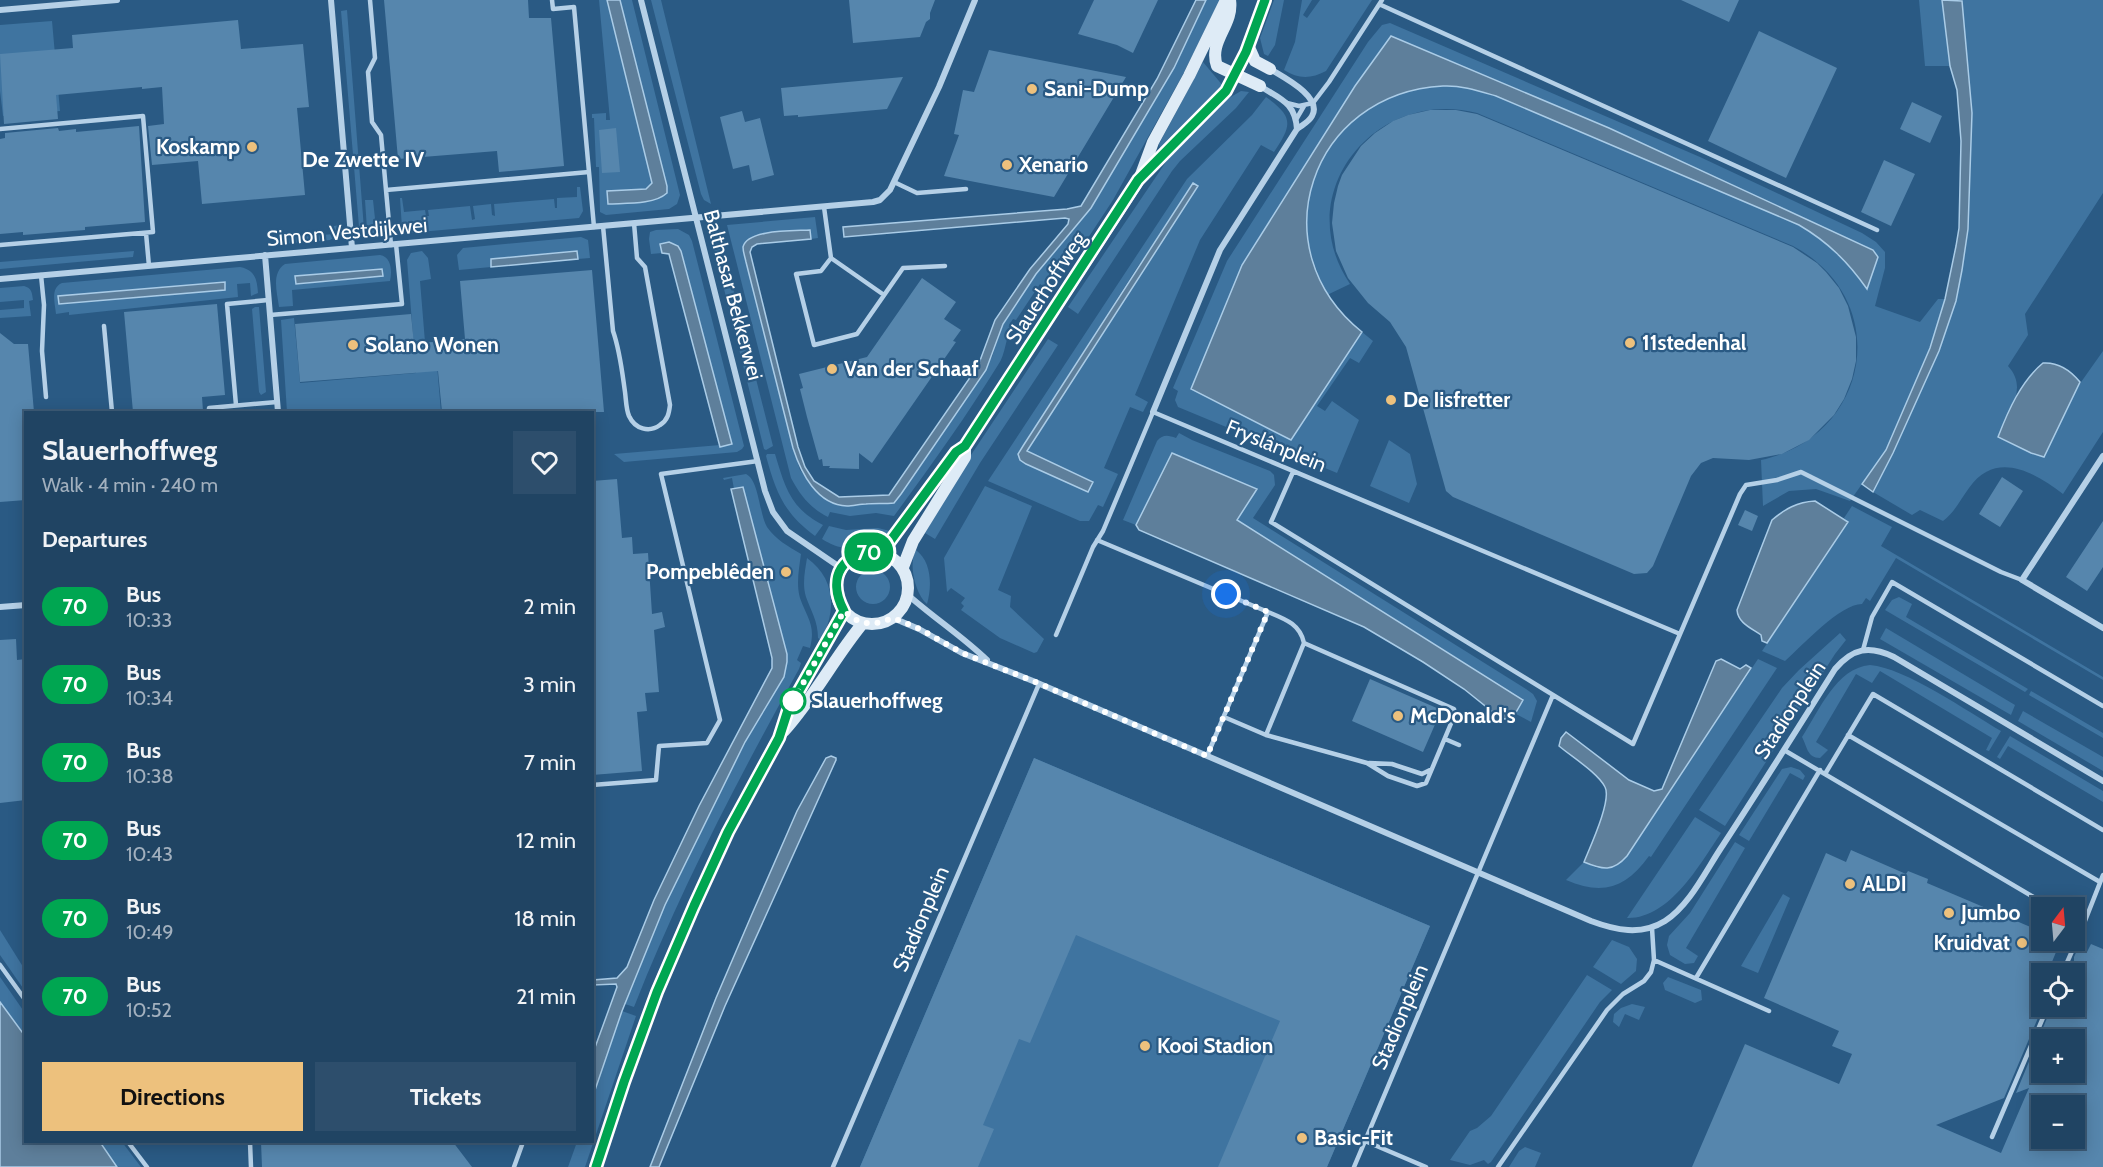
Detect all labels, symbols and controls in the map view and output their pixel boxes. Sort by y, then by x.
place label: Sani-Dump [1044,76,1149,101]
marker: Sani-Dump [1025,82,1039,96]
place label: Koskamp [156,134,240,159]
marker: Koskamp [245,140,259,154]
district label: De Zwette IV [302,146,424,173]
place label: Xenario [1018,152,1088,177]
marker: Xenario [1000,158,1014,172]
street label: Balthasar Bekkerwei [699,207,768,383]
street label: Simon Vestdijkwei [266,212,428,252]
street label: Slauerhoffweg [1000,227,1091,348]
place label: 11stedenhal [1642,330,1747,355]
place label: Solano Wonen [365,332,499,357]
marker: 11stedenhal [1623,336,1637,350]
marker: Solano Wonen [346,338,360,352]
place label: Van der Schaaf [844,356,979,381]
marker: Van der Schaaf [825,362,839,376]
place label: De Iisfretter [1403,387,1510,412]
marker: De Iisfretter [1384,393,1398,407]
street label: Fryslânplein [1222,414,1330,477]
button: heart [513,431,576,494]
text: Slauerhoffweg [42,433,217,467]
text: Walk · 4 min · 240 m [42,473,218,497]
text: Departures [42,526,147,553]
line badge: 70 [842,532,896,572]
text: 70 [856,540,882,565]
place label: Pompeblêden [646,559,774,584]
marker: Pompeblêden [779,565,793,579]
your location [1211,579,1241,609]
text: Bus [126,581,161,608]
text: 2 min [523,593,576,620]
text: 70 [62,594,88,619]
text: 10:33 [126,608,172,632]
street label: Stadionplein [1749,656,1831,764]
text: Bus [126,659,161,686]
text: 3 min [523,671,576,698]
text: 70 [62,672,88,697]
text: 10:34 [126,686,173,710]
marker: Slauerhoffweg [780,688,806,714]
place label: Slauerhoffweg [811,688,943,713]
place label: McDonald's [1410,703,1516,728]
marker: McDonald's [1391,709,1405,723]
text: Bus [126,737,161,764]
text: 7 min [524,749,576,776]
text: 70 [62,750,88,775]
text: 10:38 [126,764,174,788]
text: Bus [126,815,161,842]
text: 12 min [516,827,576,854]
text: 70 [62,828,88,853]
text: 10:43 [126,842,173,866]
street label: Stadionplein [887,862,954,975]
place label: ALDI [1862,871,1907,896]
marker: ALDI [1843,877,1857,891]
text: Bus [126,893,161,920]
north arrow [2031,897,2085,951]
map controls [2031,897,2085,1149]
place label: Jumbo [1960,900,2021,925]
text: 18 min [514,905,576,932]
text: 70 [62,906,88,931]
marker: Jumbo [1942,906,1956,920]
text: 10:49 [126,920,174,944]
place label: Kruidvat [1933,930,2010,955]
marker: Kruidvat [2015,936,2029,950]
street label: Stadionplein [1366,960,1433,1073]
button: locate [2031,963,2085,1017]
text: Bus [126,971,161,998]
text: 21 min [516,983,576,1010]
text: 70 [62,984,88,1009]
text: 10:52 [126,998,172,1022]
button: + [2031,1029,2085,1083]
place label: Kooi Stadion [1157,1033,1273,1058]
marker: Kooi Stadion [1138,1039,1152,1053]
button: Directions [42,1062,303,1131]
button: Tickets [315,1062,576,1131]
button: − [2031,1095,2085,1149]
place label: Basic-Fit [1314,1125,1393,1150]
marker: Basic-Fit [1295,1131,1309,1145]

